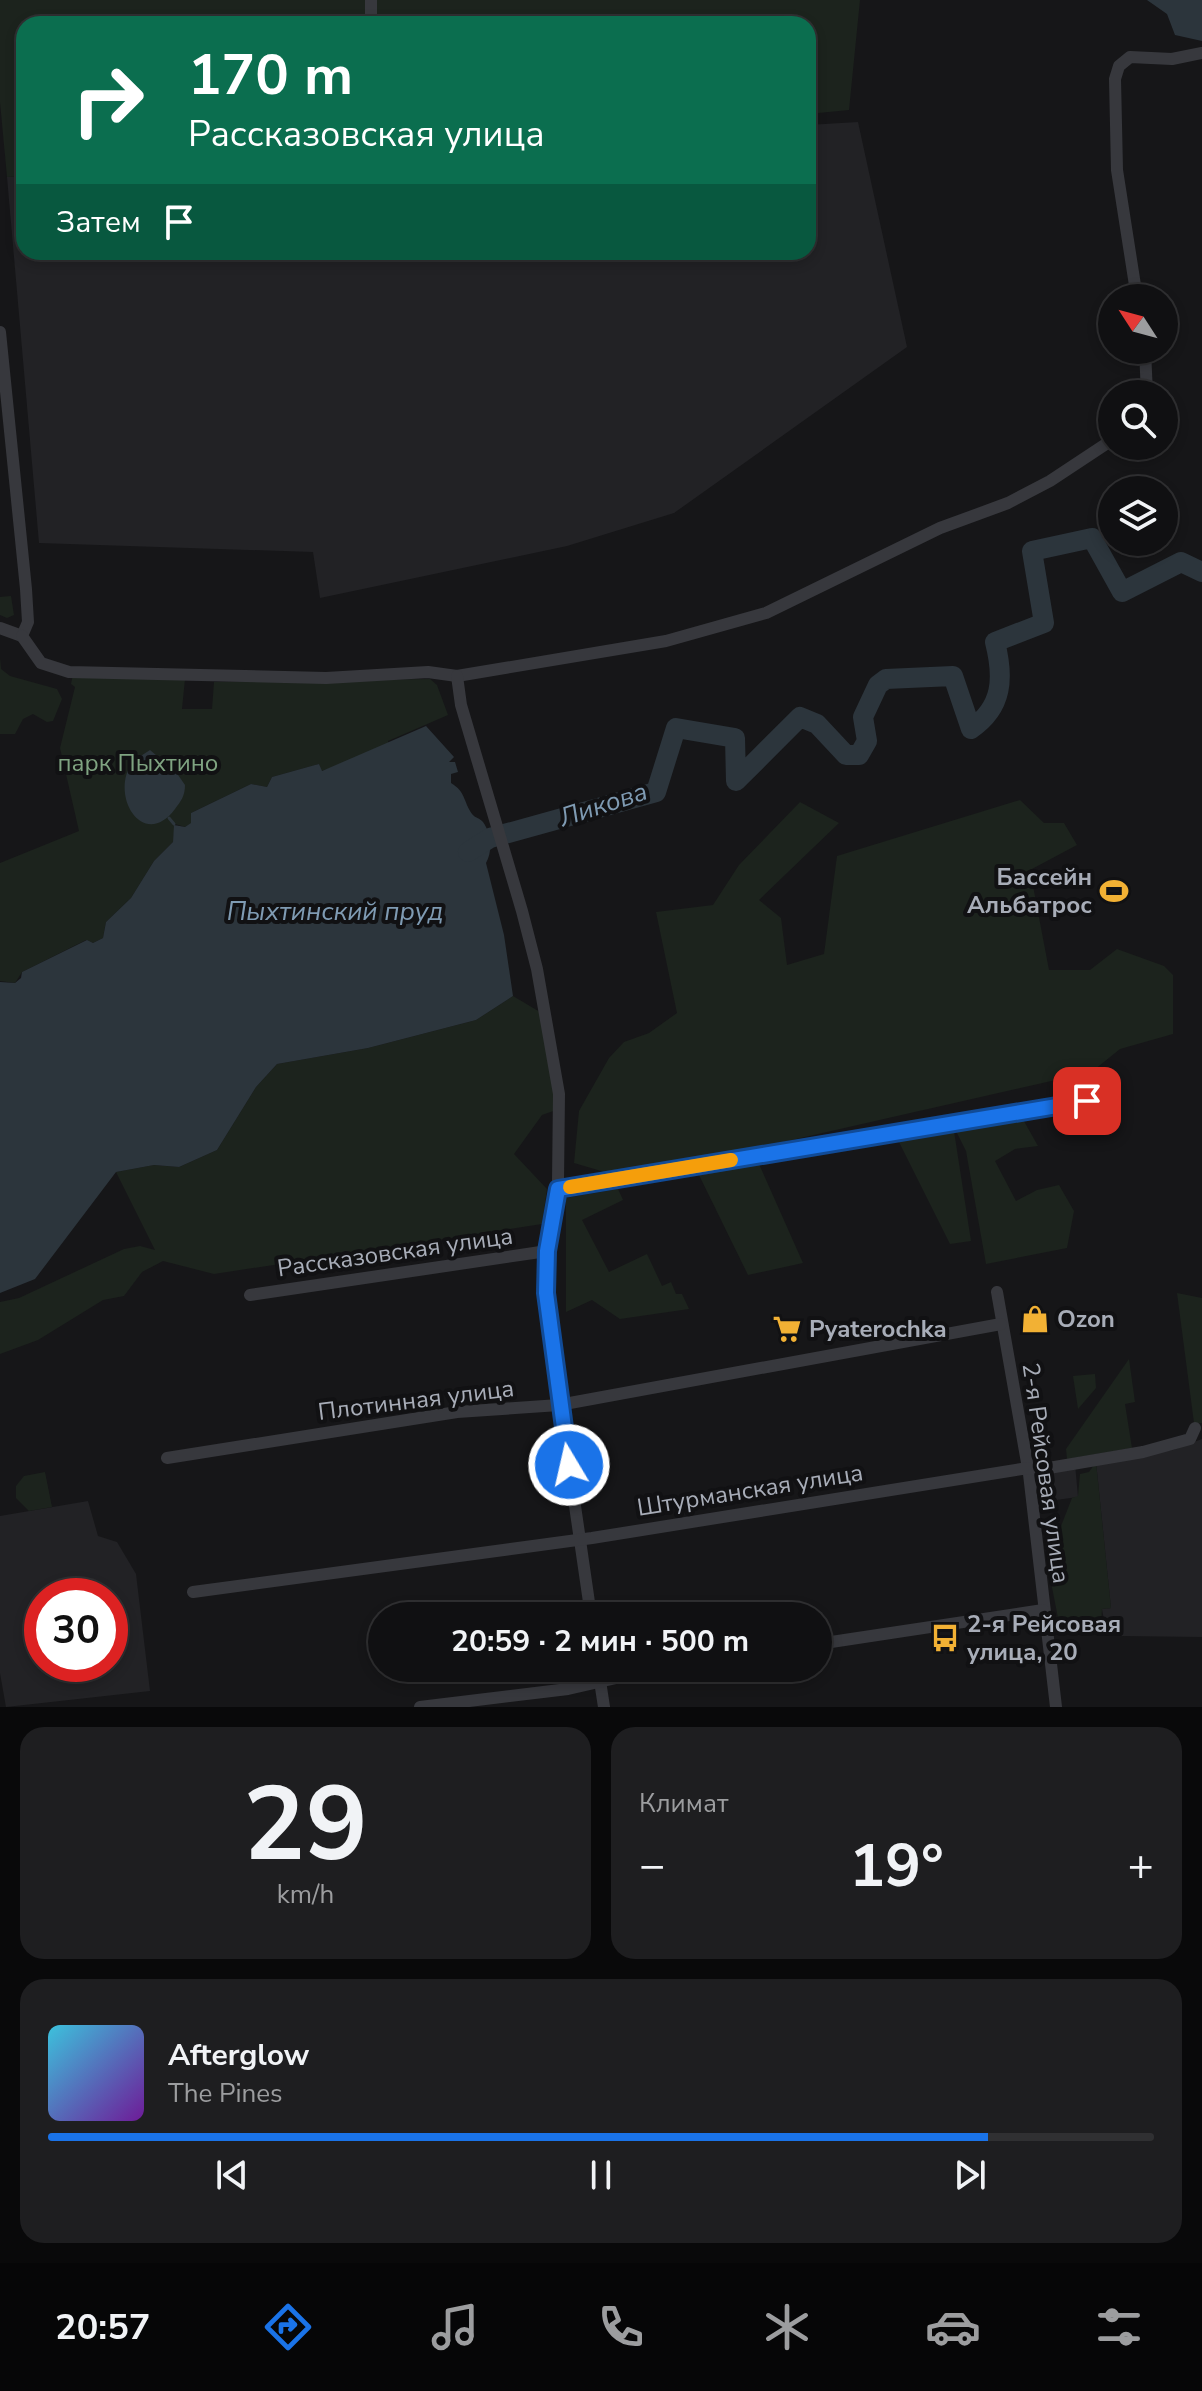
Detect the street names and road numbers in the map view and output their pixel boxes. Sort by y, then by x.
street label: Рассказовская улица [275,1220,515,1284]
street label: 2-я Рейсовая улица [1015,1361,1077,1585]
street label: Плотинная улица [316,1372,516,1428]
street label: Штурманская улица [635,1456,865,1524]

